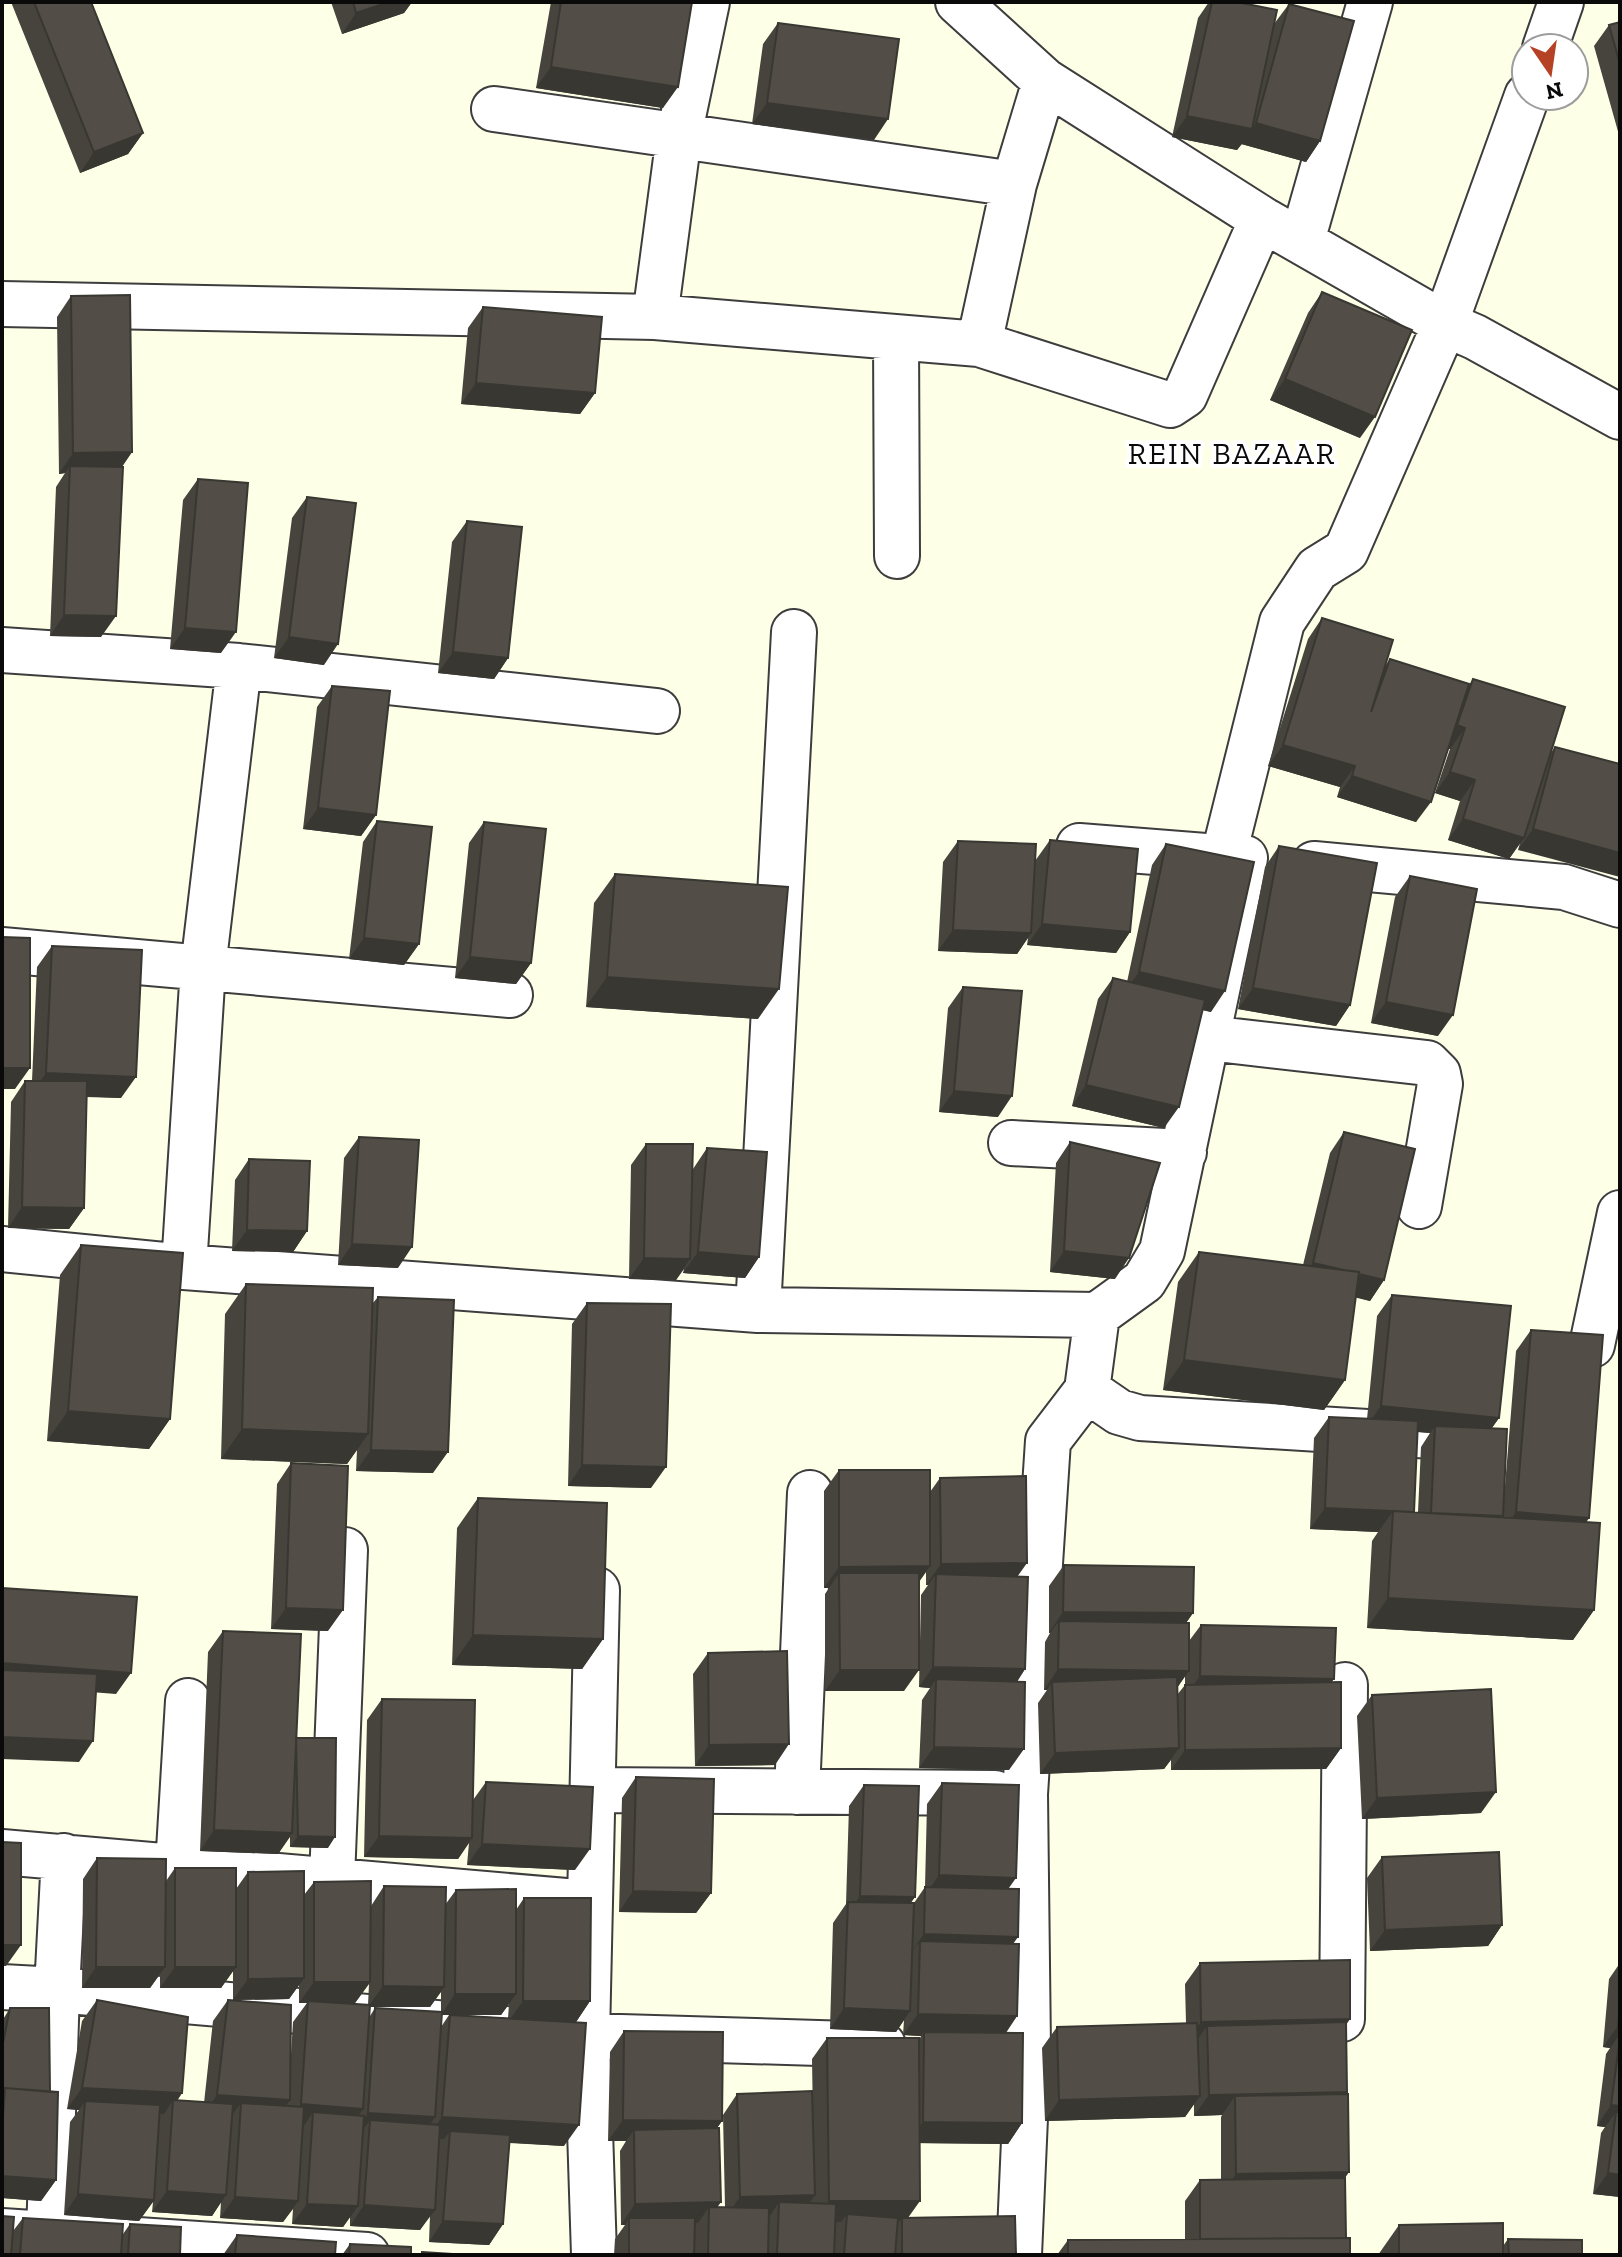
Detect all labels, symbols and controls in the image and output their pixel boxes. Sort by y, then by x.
north arrow [1510,32,1590,112]
text: N [1543,76,1566,106]
district label: REIN BAZAAR [1128,436,1336,472]

